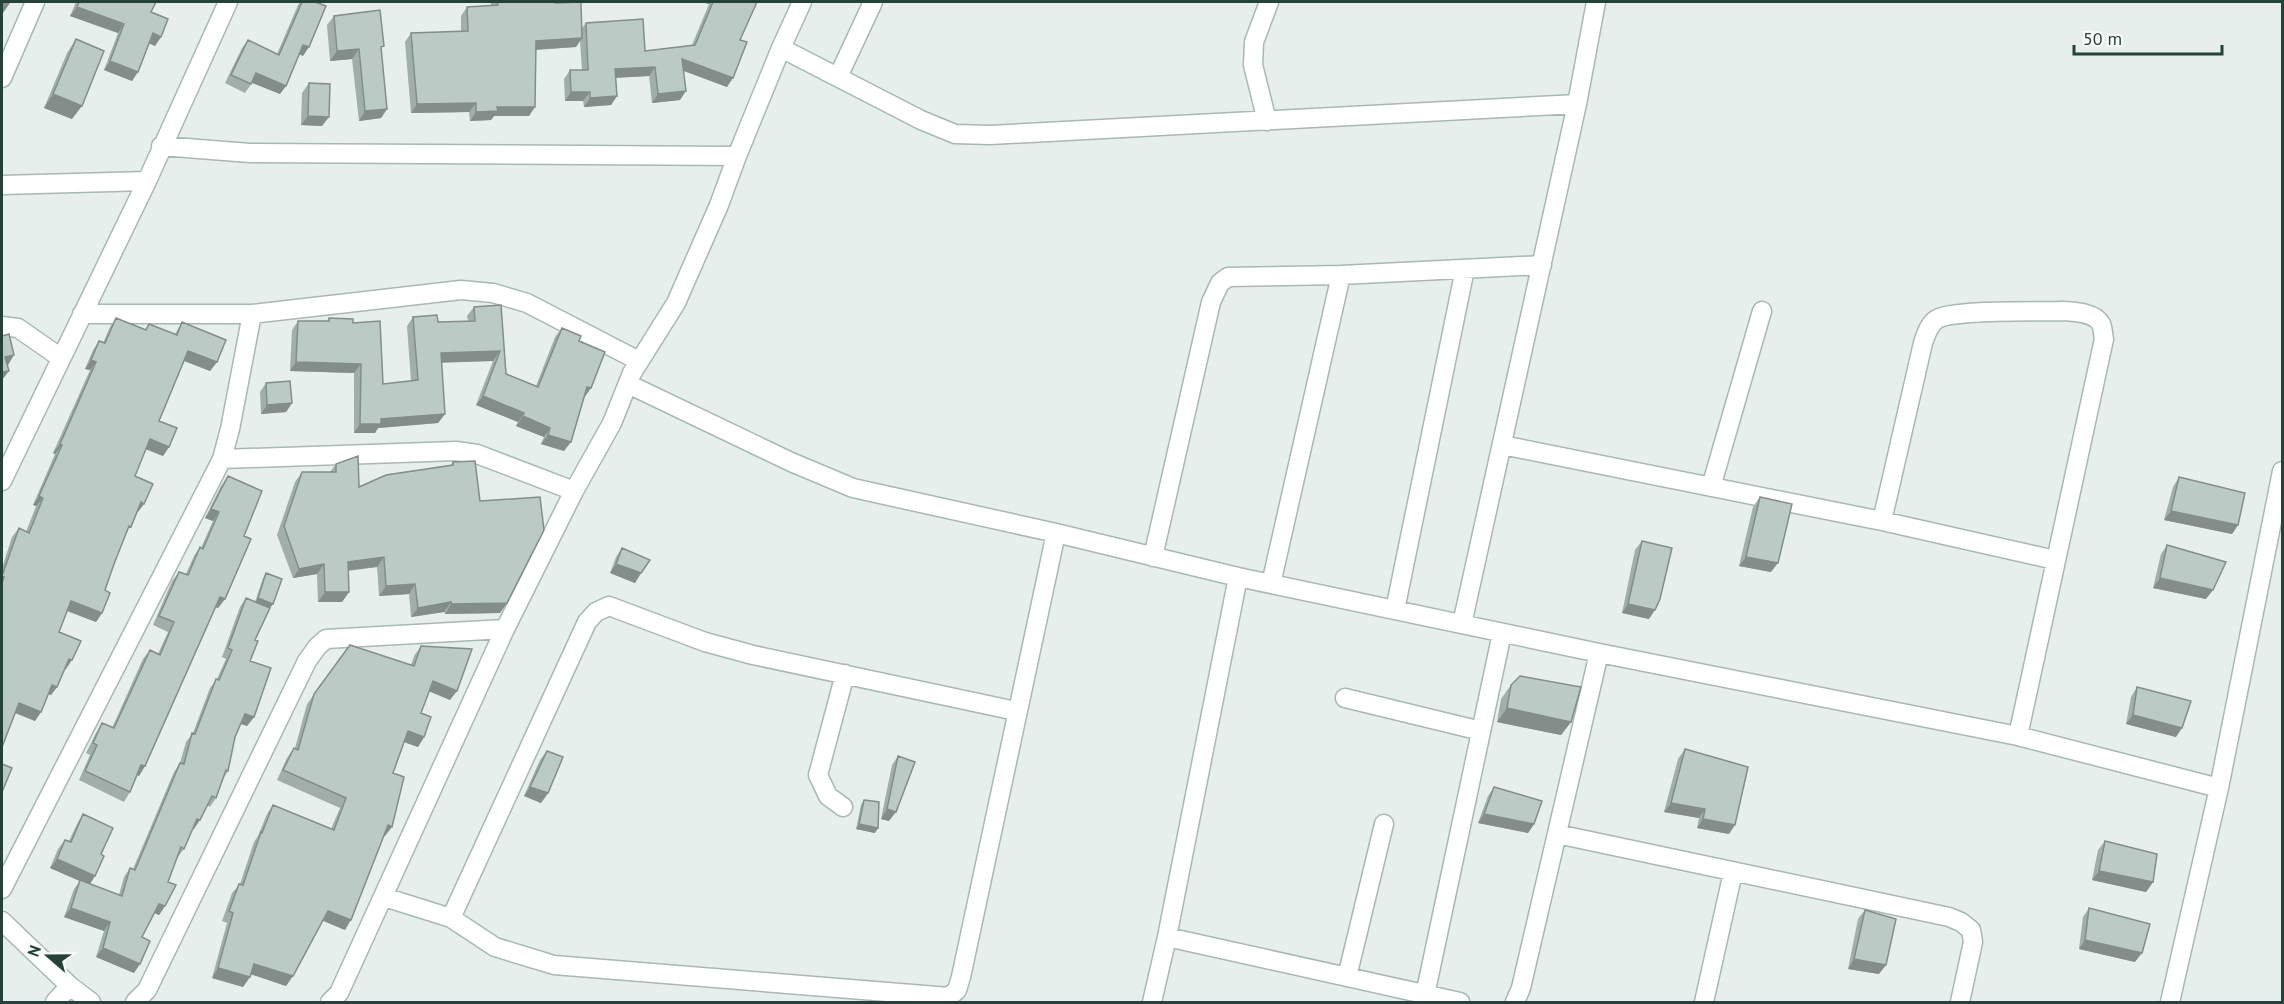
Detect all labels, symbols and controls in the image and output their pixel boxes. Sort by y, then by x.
scale bar [2074,18,2222,56]
text: 50 m [2083,27,2122,50]
north arrow [18,926,78,986]
text: N [23,943,45,959]

